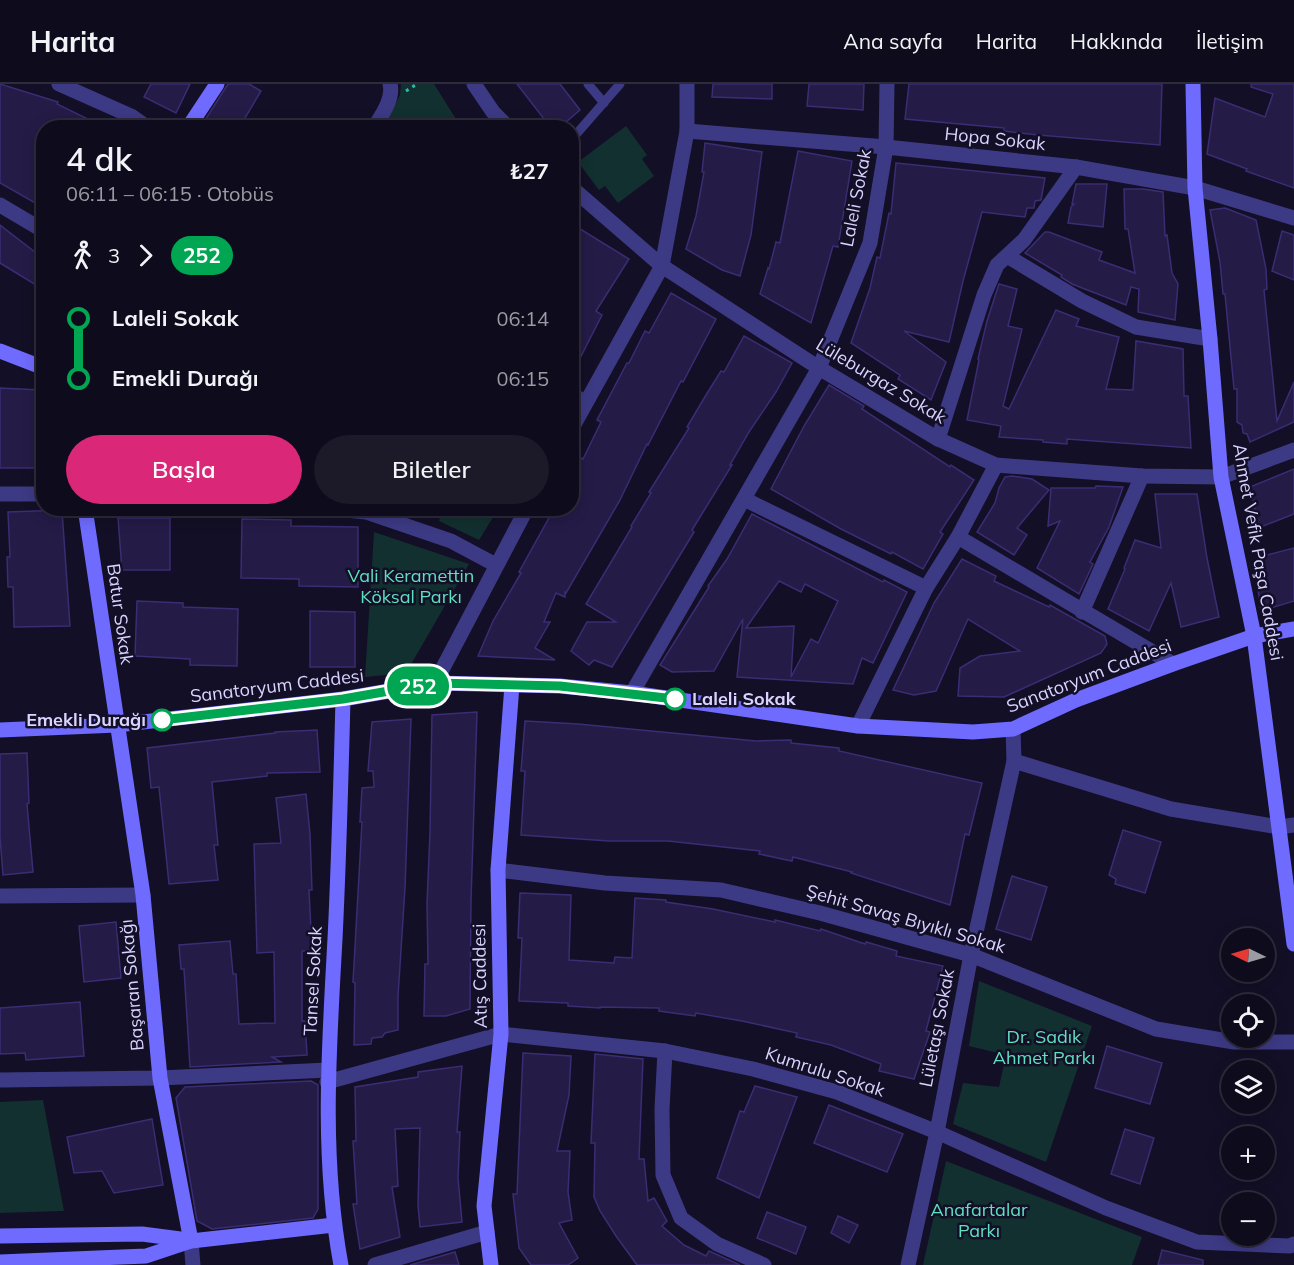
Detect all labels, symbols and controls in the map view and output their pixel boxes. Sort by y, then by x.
text: Harita [30,24,115,59]
text: Ana sayfa [843,28,943,54]
text: Harita [976,28,1037,54]
text: Hakkında [1070,28,1163,54]
text: İletişim [1196,28,1264,54]
street label: Hopa Sokak [944,122,1047,155]
text: 4 dk [66,138,132,179]
street label: Laleli Sokak [835,146,876,249]
text: ₺27 [509,157,549,185]
text: 06:11 – 06:15 · Otobüs [66,181,274,206]
icon: walk [66,239,99,272]
icon: forward [129,239,162,272]
text: 252 [183,242,221,268]
text: 3 [108,243,120,268]
text: Laleli Sokak [112,304,239,332]
text: 06:14 [496,306,549,331]
street label: Lüleburgaz Sokak [812,333,951,429]
text: Emekli Durağı [112,364,258,392]
text: 06:15 [496,366,549,391]
button: Başla [66,435,302,504]
button: Biletler [314,435,549,504]
street label: Ahmet Vefik Paşa Caddesi [1228,442,1289,662]
street label: Batur Sokak [102,562,139,667]
park label: Vali Keramettin Köksal Parkı [348,564,474,608]
street label: Sanatoryum Caddesi [1003,633,1175,718]
street label: Sanatoryum Caddesi [189,663,365,708]
line badge: 252 [384,666,452,706]
text: 252 [399,673,437,699]
place label: Laleli Sokak [692,687,797,710]
marker: Laleli Sokak [664,688,686,710]
place label: Emekli Durağı [26,708,146,731]
marker: Emekli Durağı [151,709,173,731]
street label: Şehit Savaş Bıyıklı Sokak [804,879,1009,958]
street label: Başaran Sokağı [114,918,149,1052]
street label: Atış Caddesi [467,923,492,1029]
street label: Tansel Sokak [298,925,327,1036]
north arrow [1221,928,1275,982]
map controls [1221,928,1275,1246]
street label: Lületaşı Sokak [914,966,959,1089]
button: locate [1221,994,1275,1048]
park label: Dr. Sadık Ahmet Parkı [993,1025,1095,1069]
street label: Kumrulu Sokak [762,1041,889,1102]
button: layers [1221,1060,1275,1114]
button: + [1221,1126,1275,1180]
button: − [1221,1192,1275,1246]
park label: Anafartalar Parkı [930,1198,1028,1242]

